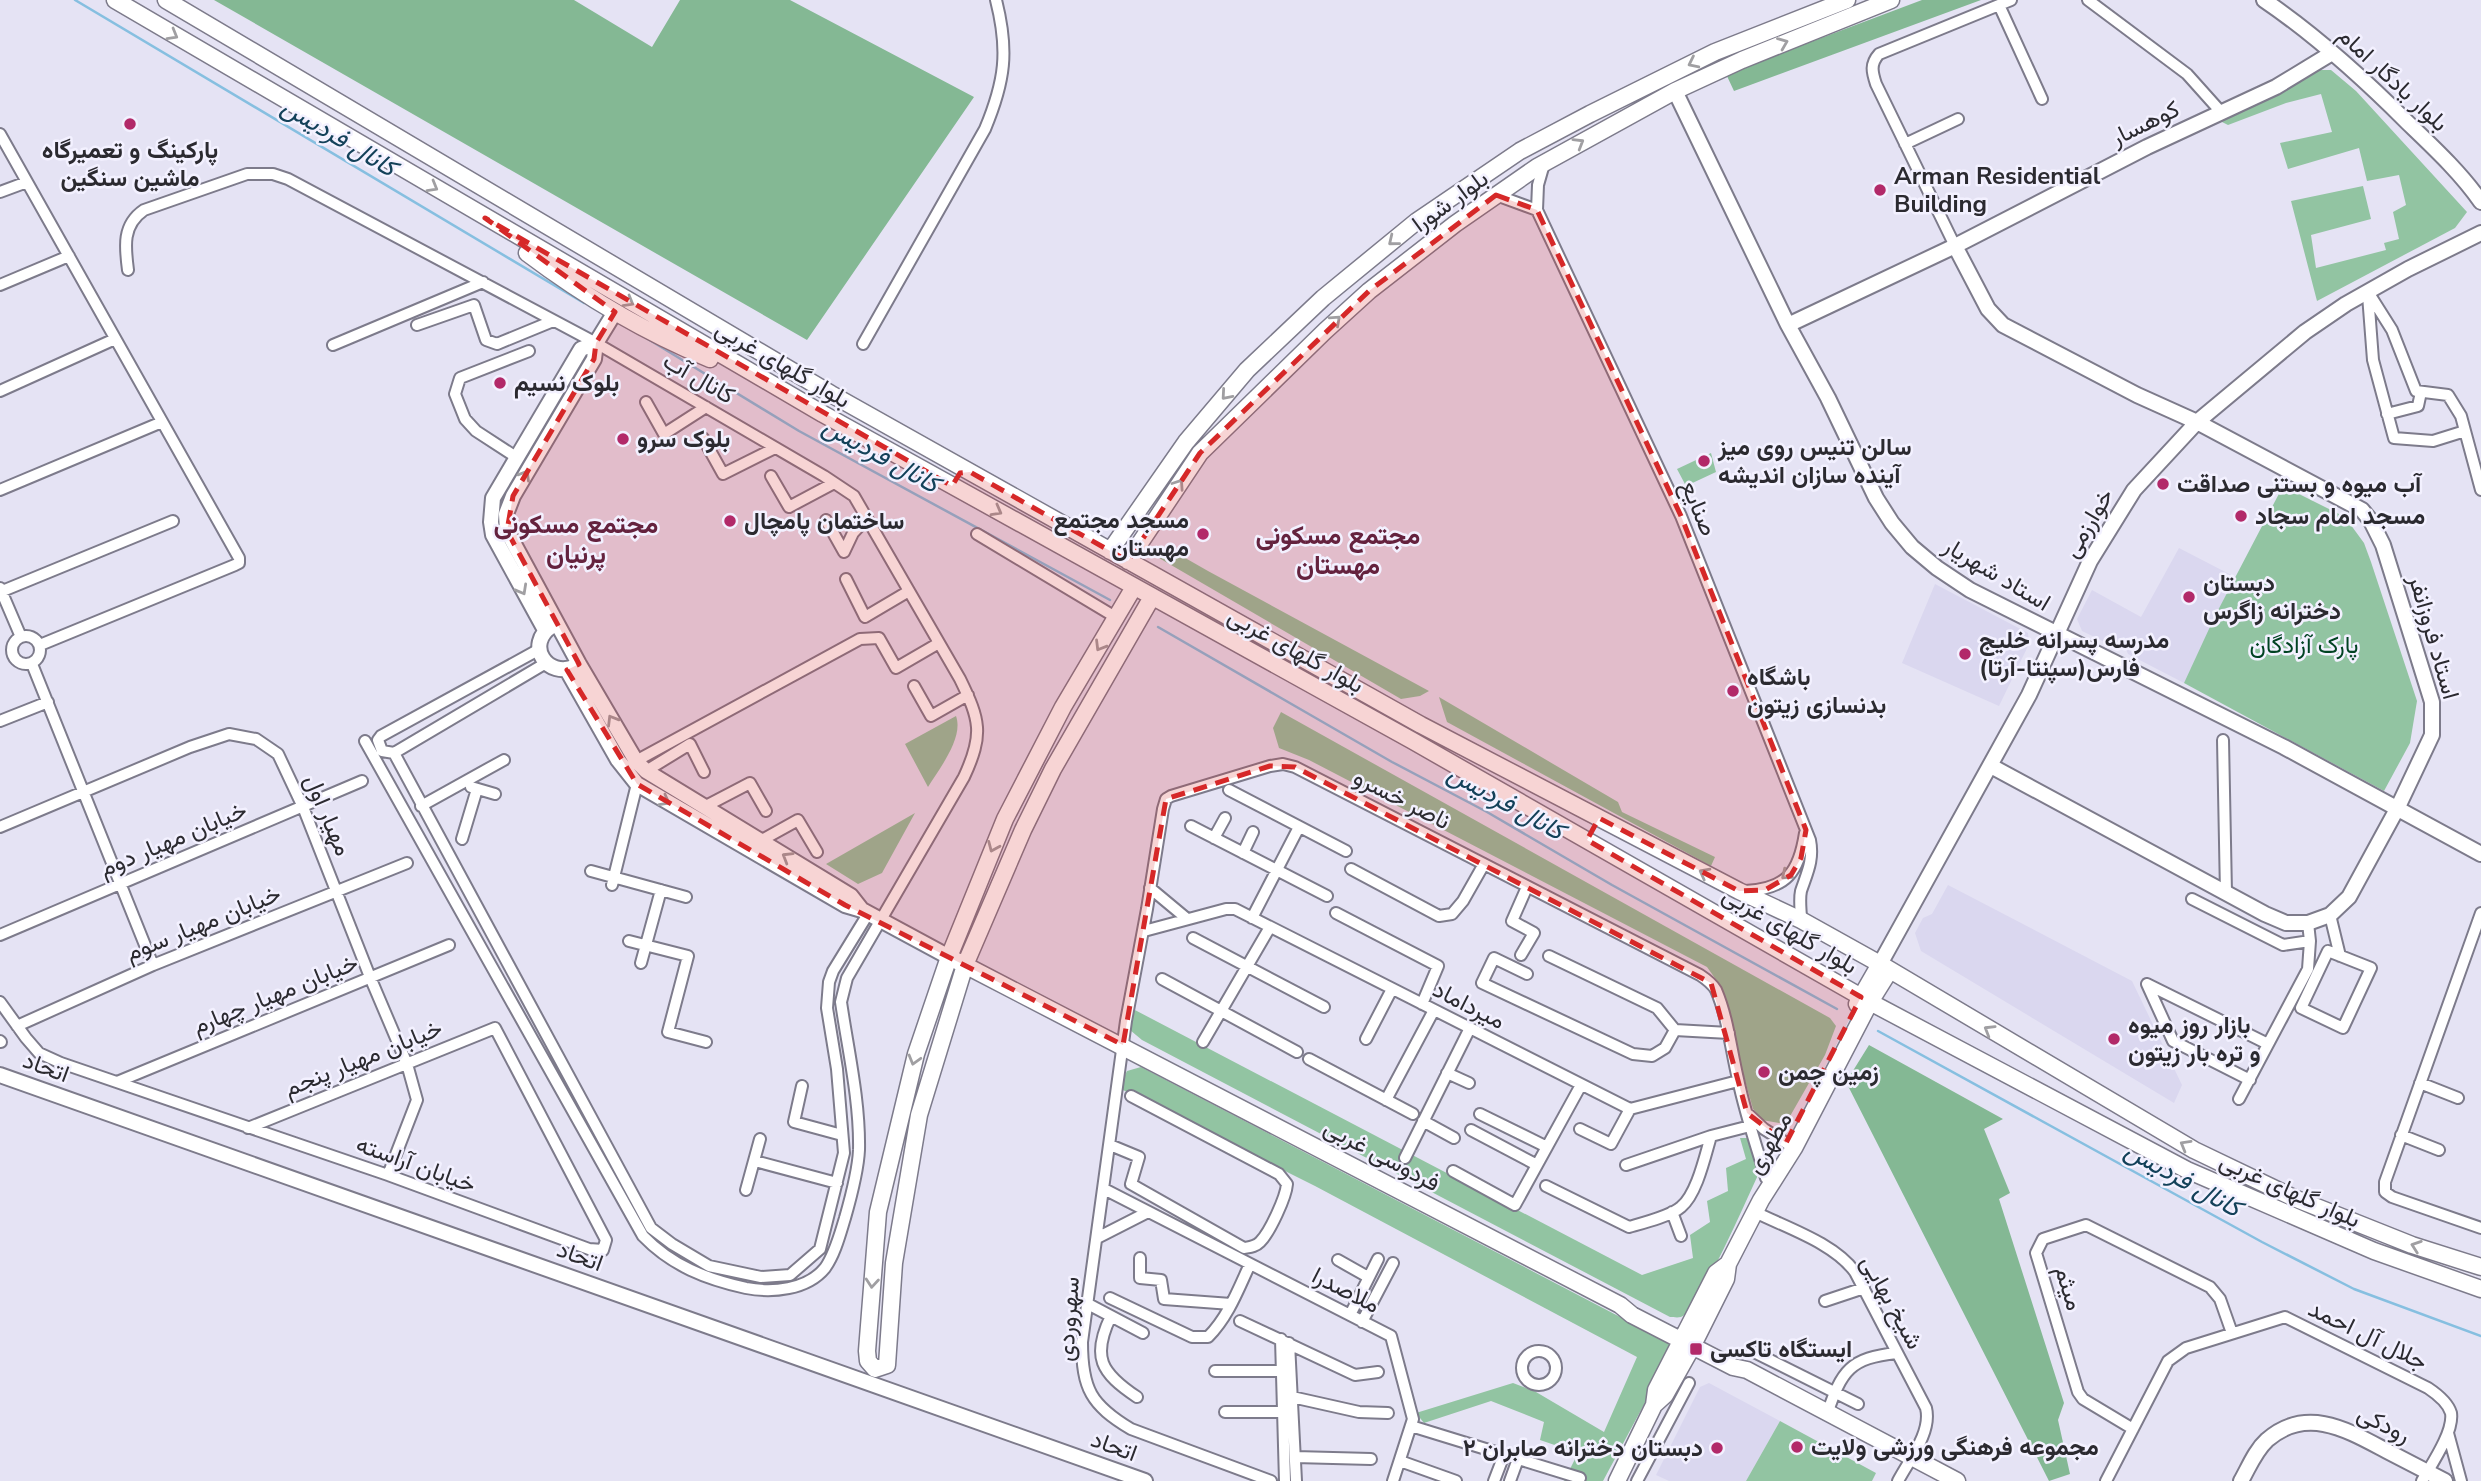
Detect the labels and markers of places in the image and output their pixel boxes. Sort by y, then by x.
marker: پارکینگ و تعمیرگاه ماشین سنگین [122,116,138,132]
place label: پارکینگ و تعمیرگاه ماشین سنگین [42,134,218,194]
place label: Arman Residential Building [1894,160,2101,220]
marker: Arman Residential Building [1872,182,1888,198]
place label: بلوک نسیم [514,367,619,399]
marker: بلوک نسیم [492,375,508,391]
place label: بلوک سرو [637,423,730,455]
marker: بلوک سرو [615,431,631,447]
place label: سالن تنیس روی میز آینده سازان اندیشه [1717,431,1912,491]
marker: سالن تنیس روی میز آینده سازان اندیشه [1696,453,1712,469]
place label: آب میوه و بستنی صداقت [2177,468,2423,500]
marker: آب میوه و بستنی صداقت [2155,476,2171,492]
place label: مسجد امام سجاد [2255,500,2425,532]
place label: مسجد مجتمع مهستان [1053,504,1189,564]
place label: ساختمان پامچال [744,505,904,537]
marker: مسجد امام سجاد [2233,508,2249,524]
marker: ساختمان پامچال [722,513,738,529]
marker: مسجد مجتمع مهستان [1195,526,1211,542]
place label: دبستان دخترانه زاگرس [2203,567,2341,627]
marker: دبستان دخترانه زاگرس [2181,589,2197,605]
place label: مدرسه پسرانه خلیج فارس(سپنتا-آرتا) [1979,624,2169,684]
marker: مدرسه پسرانه خلیج فارس(سپنتا-آرتا) [1957,646,1973,662]
place label: باشگاه بدنسازی زیتون [1747,661,1886,721]
marker: باشگاه بدنسازی زیتون [1725,683,1741,699]
place label: بازار روز میوه و تره بار زیتون [2128,1009,2261,1069]
marker: بازار روز میوه و تره بار زیتون [2106,1031,2122,1047]
place label: زمین چمن [1778,1056,1879,1088]
marker: زمین چمن [1756,1064,1772,1080]
place label: ایستگاه تاکسی [1710,1333,1852,1365]
marker: ایستگاه تاکسی [1688,1341,1704,1357]
place label: مجموعه فرهنگی ورزشی ولایت [1811,1431,2099,1463]
place label: دبستان دخترانه صابران ۲ [1463,1432,1703,1464]
marker: مجموعه فرهنگی ورزشی ولایت [1789,1439,1805,1455]
marker: دبستان دخترانه صابران ۲ [1709,1440,1725,1456]

